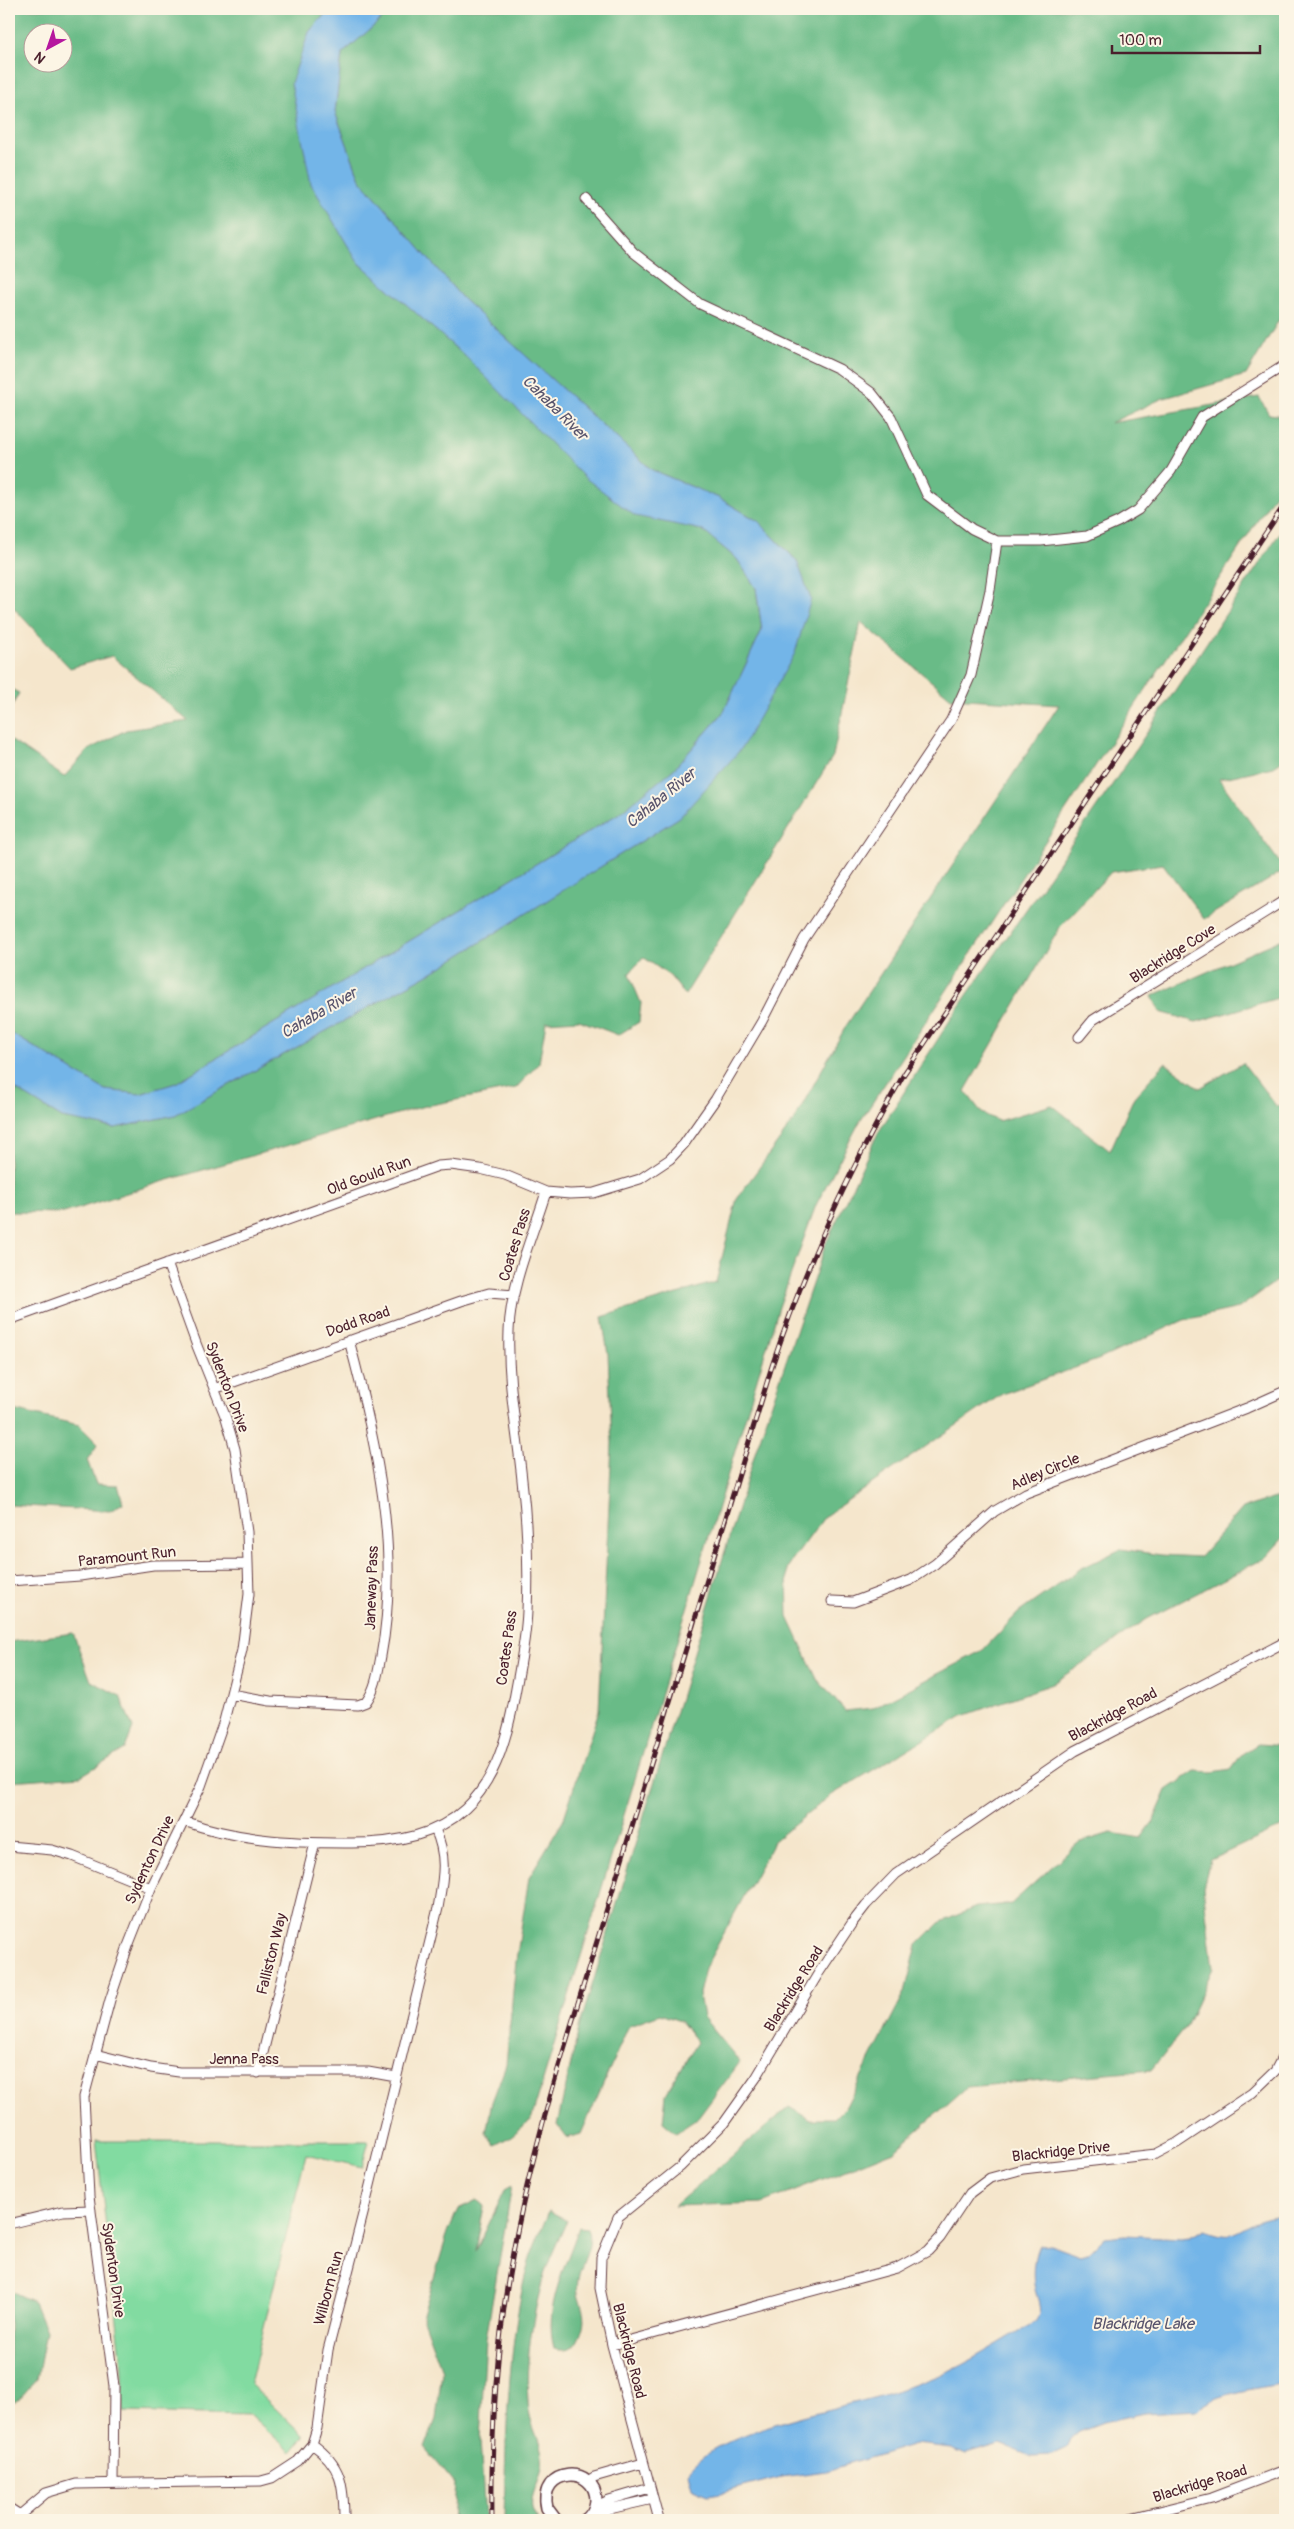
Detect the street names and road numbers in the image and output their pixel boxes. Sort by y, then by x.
street label: Blackridge Cove [1126,920,1220,988]
street label: Old Gould Run [324,1152,414,1200]
street label: Coates Pass [495,1206,535,1284]
street label: Dodd Road [323,1302,393,1342]
street label: Sydenton Drive [201,1339,253,1436]
street label: Adley Circle [1007,1449,1083,1495]
street label: Paramount Run [77,1542,177,1572]
street label: Janeway Pass [361,1545,383,1631]
street label: Coates Pass [492,1609,522,1687]
street label: Blackridge Road [1066,1684,1160,1746]
street label: Sydenton Drive [121,1812,179,1907]
street label: Falliston Way [253,1911,291,1997]
street label: Blackridge Road [760,1943,828,2035]
street label: Jenna Pass [209,2050,279,2069]
street label: Blackridge Drive [1011,2137,1112,2167]
street label: Sydenton Drive [97,2221,129,2319]
street label: Wilborn Run [310,2249,348,2327]
street label: Blackridge Road [608,2301,650,2401]
street label: Blackridge Road [1151,2461,1249,2507]

